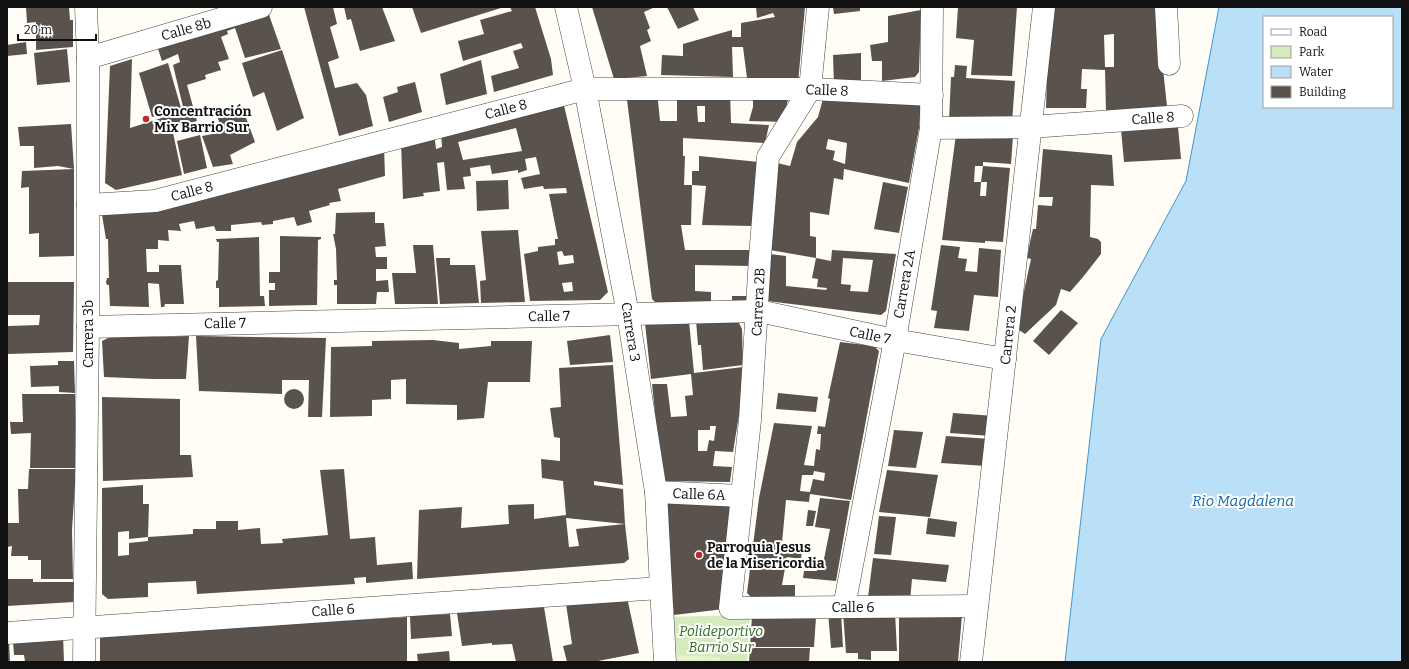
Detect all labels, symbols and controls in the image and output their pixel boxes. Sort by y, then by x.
street label: Calle 8b [159,14,213,45]
scale bar [18,16,96,42]
legend [1263,16,1393,108]
text: 20 m [24,23,53,37]
text: Road [1299,25,1327,39]
text: Park [1299,45,1325,59]
text: Water [1299,65,1334,79]
street label: Calle 8 [805,81,849,100]
text: Building [1299,85,1346,99]
street label: Calle 8 [483,96,529,123]
place label: Concentración Mix Barrio Sur [154,103,252,136]
street label: Calle 8 [1131,109,1175,128]
marker: Concentración Mix Barrio Sur [141,114,151,124]
street label: Calle 8 [169,178,215,205]
street label: Carrera 2A [890,248,919,320]
street label: Carrera 2B [748,267,769,337]
street label: Carrera 3b [80,300,97,368]
street label: Carrera 3 [617,301,644,363]
street label: Carrera 2 [997,304,1020,366]
street label: Calle 7 [528,308,570,325]
street label: Calle 7 [204,315,246,332]
street label: Calle 7 [848,323,892,348]
street label: Calle 6A [672,485,726,504]
water label: Rio Magdalena [1192,492,1294,510]
place label: Parroquia Jesus de la Misericordia [707,539,825,572]
marker: Parroquia Jesus de la Misericordia [694,550,704,560]
street label: Calle 6 [831,599,875,616]
street label: Calle 6 [311,601,355,620]
park label: Polideportivo Barrio Sur [679,623,763,656]

